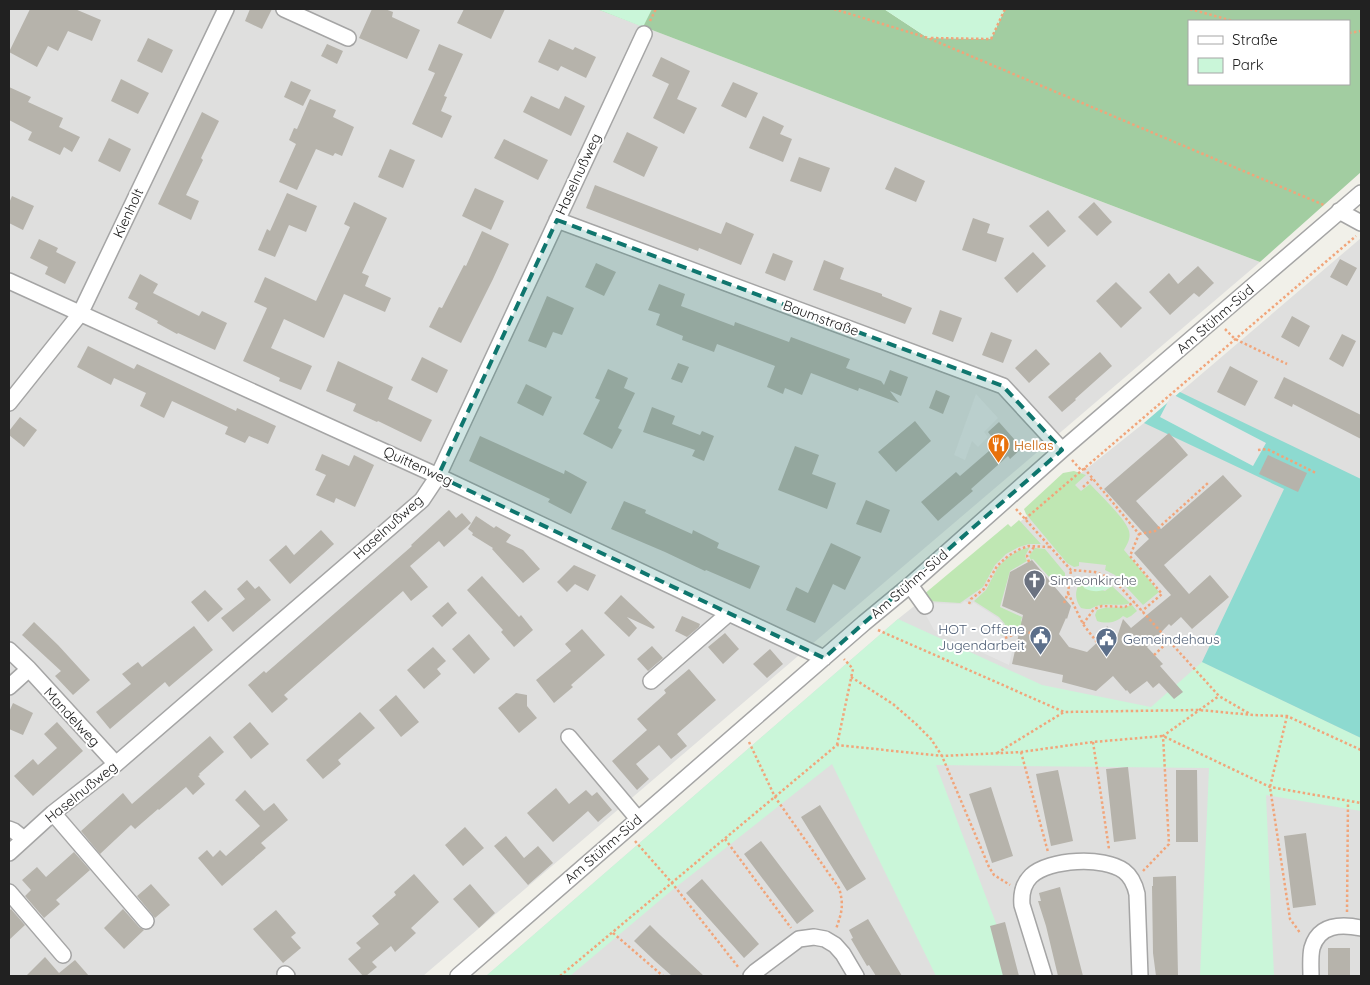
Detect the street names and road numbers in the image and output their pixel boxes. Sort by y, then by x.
street label: Haselnußweg [551,130,605,218]
street label: Kienholt [109,185,147,241]
street label: Am Stühm-Süd [1173,280,1257,358]
street label: Baumstraße [781,296,862,340]
street label: Quittenweg [381,442,455,490]
street label: Haselnußweg [349,491,427,563]
street label: Am Stühm-Süd [867,545,951,623]
street label: Mandelweg [40,684,104,750]
street label: Haselnußweg [41,757,121,827]
street label: Am Stühm-Süd [561,810,645,888]

